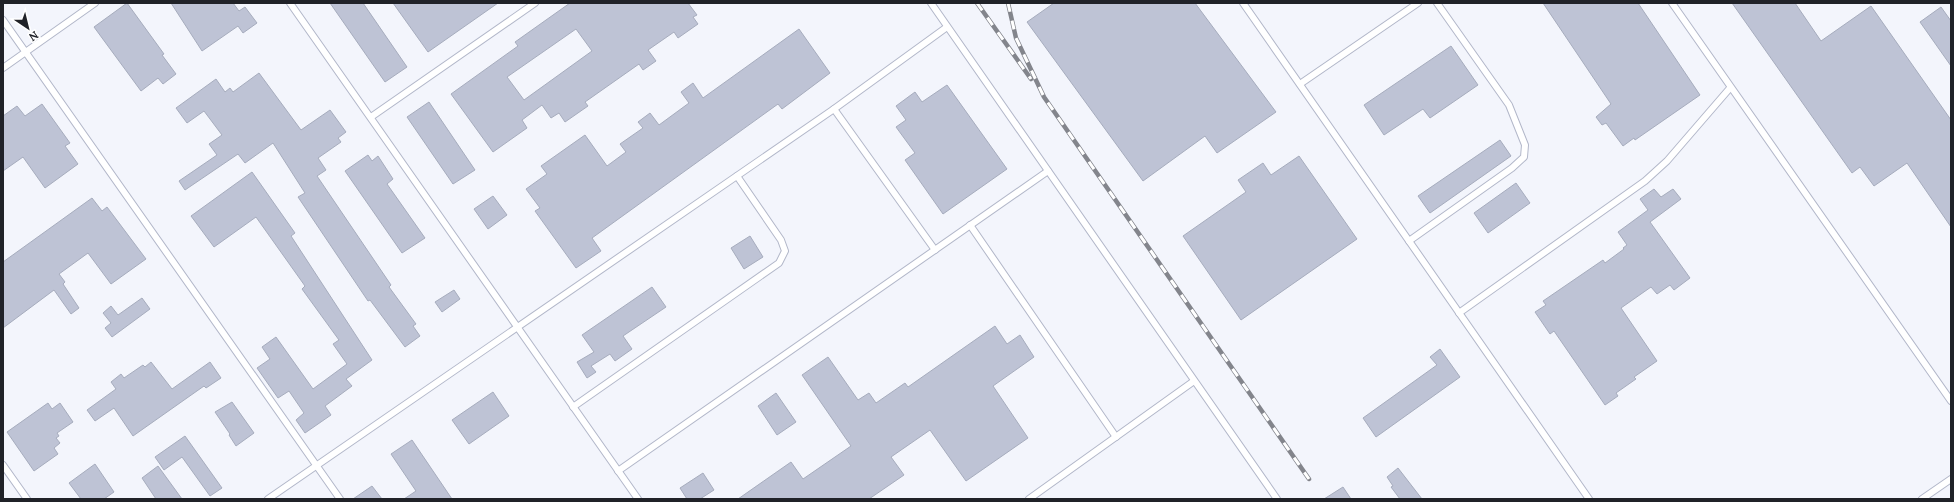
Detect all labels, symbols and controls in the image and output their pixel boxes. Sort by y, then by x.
north arrow [8,8,48,48]
text: N [26,28,41,45]

